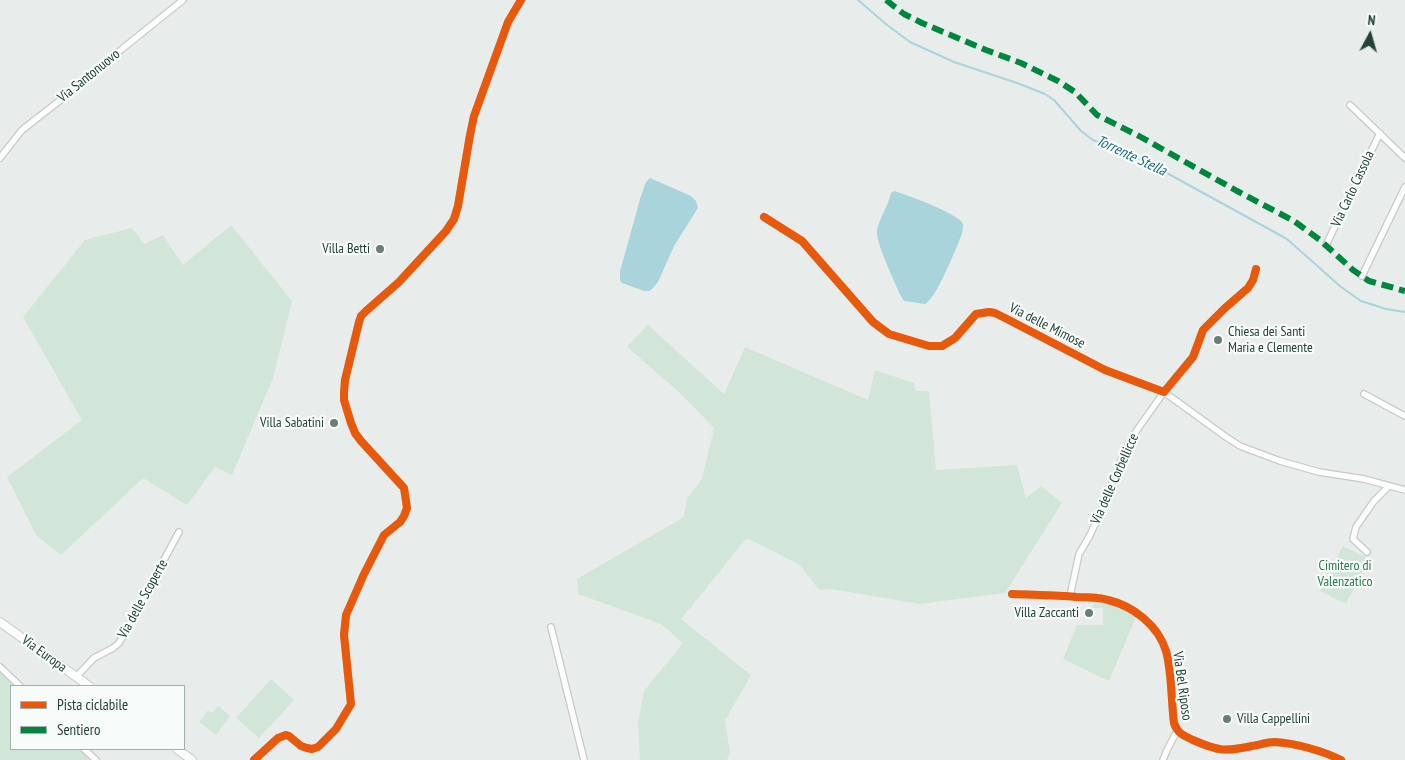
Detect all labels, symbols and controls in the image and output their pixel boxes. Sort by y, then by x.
north arrow [1345,10,1395,60]
text: N [1367,11,1376,29]
street label: Via Santonuovo [54,46,124,106]
water label: Torrente Stella [1093,132,1169,180]
street label: Via Carlo Cassola [1328,148,1378,230]
place label: Villa Betti [322,241,370,257]
marker: Villa Betti [374,243,386,255]
street label: Via delle Mimose [1006,300,1088,352]
place label: Chiesa dei Santi Maria e Clemente [1228,324,1313,357]
marker: Chiesa dei Santi Maria e Clemente [1212,334,1224,346]
place label: Villa Sabatini [260,415,324,431]
marker: Villa Sabatini [328,417,340,429]
street label: Via delle Corbellicce [1087,431,1143,527]
street label: Via delle Scoperte [114,557,172,641]
park label: Cimitero di Valenzatico [1317,558,1373,590]
place label: Villa Zaccanti [1015,605,1079,621]
marker: Villa Zaccanti [1083,607,1095,619]
street label: Via Europa [18,632,70,676]
street label: Via Bel Riposo [1169,650,1195,722]
legend [10,685,185,750]
text: Pista ciclabile [57,695,128,714]
place label: Villa Cappellini [1237,711,1310,727]
marker: Villa Cappellini [1221,713,1233,725]
text: Sentiero [57,720,100,739]

